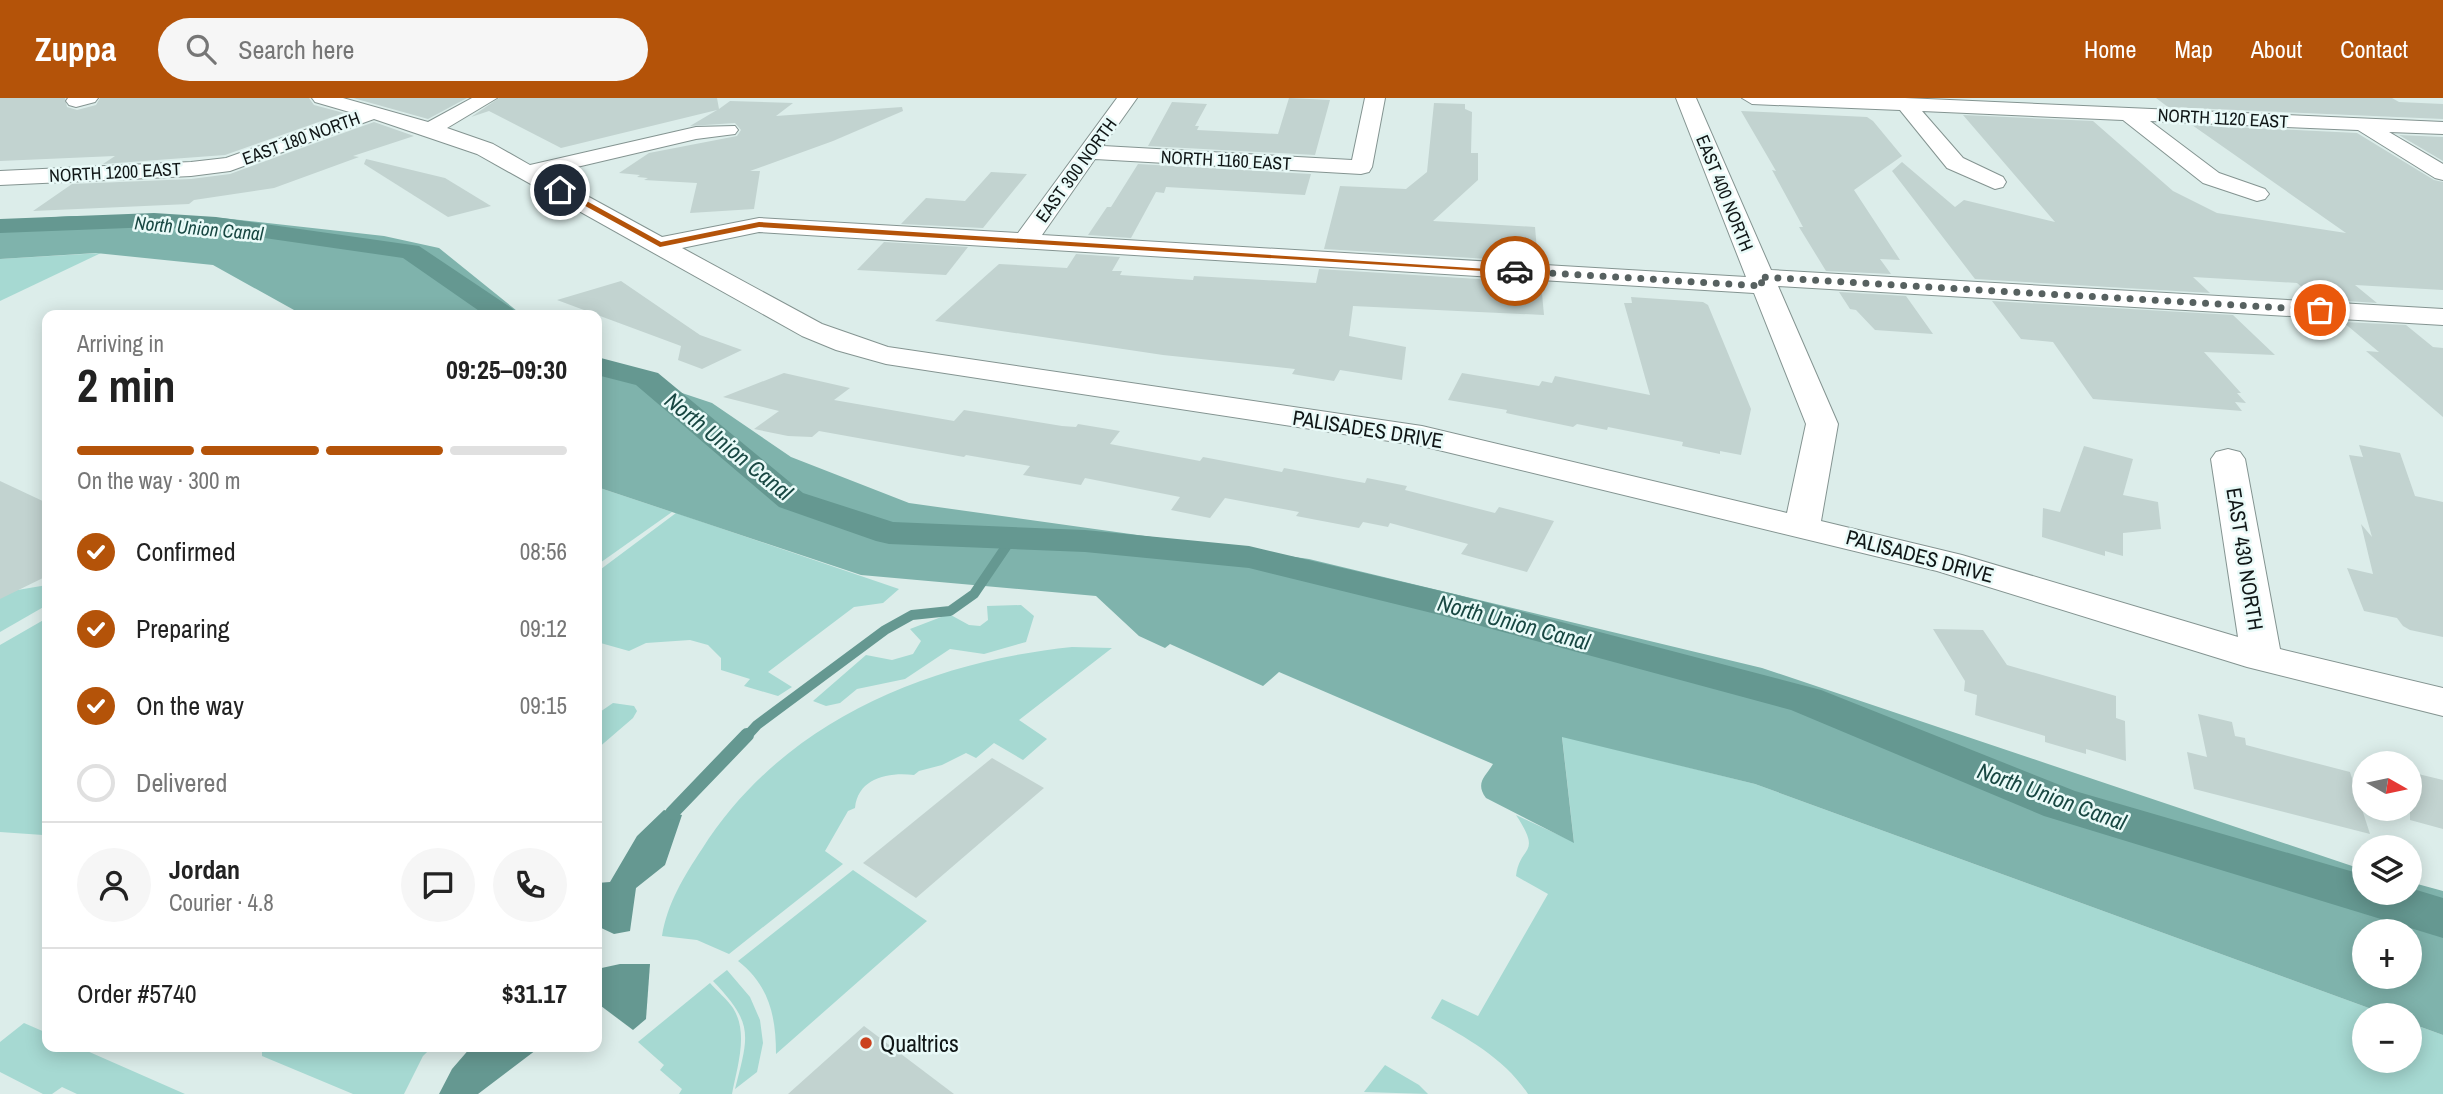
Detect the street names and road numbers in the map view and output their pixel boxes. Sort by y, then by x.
street label: NORTH 1120 EAST [2157,102,2289,134]
street label: EAST 180 NORTH [239,105,363,171]
street label: EAST 300 NORTH [1030,113,1122,227]
street label: EAST 400 NORTH [1690,131,1760,255]
street label: NORTH 1160 EAST [1160,144,1292,176]
street label: NORTH 1200 EAST [49,156,181,188]
street label: PALISADES DRIVE [1291,403,1445,455]
street label: EAST 430 NORTH [2219,486,2271,632]
street label: PALISADES DRIVE [1843,522,1997,590]

